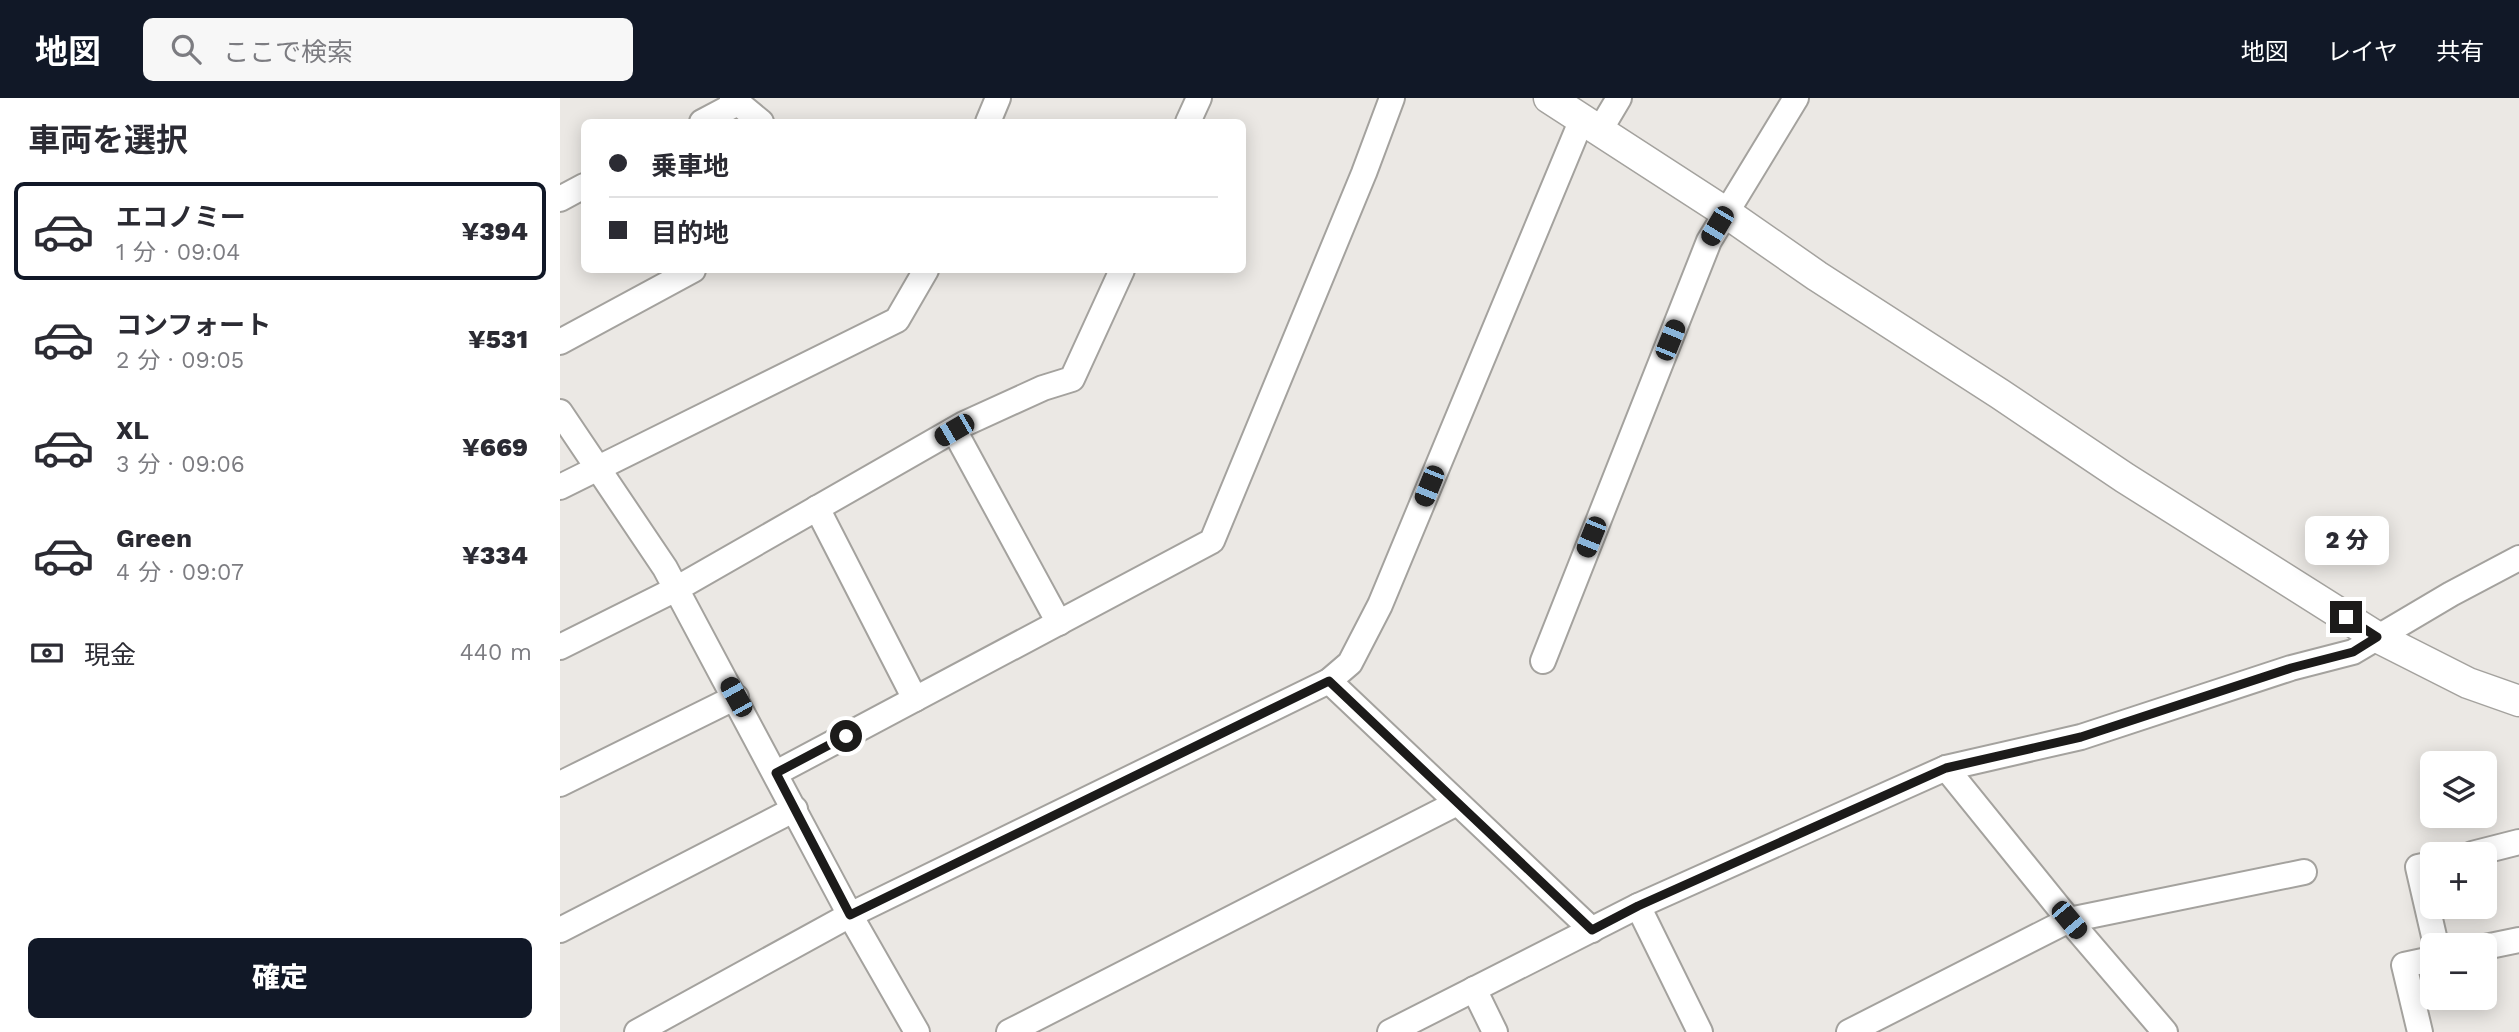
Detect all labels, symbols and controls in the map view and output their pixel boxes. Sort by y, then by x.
search box [143,18,633,81]
icon: search [167,30,205,68]
text: 地図 [35,32,101,71]
text: ここで検索 [223,37,353,67]
text: 地図 [2241,38,2289,66]
text: レイヤ [2327,38,2398,66]
text: 共有 [2436,38,2484,66]
text: 車両を選択 [28,121,188,159]
text: 乗車地 [651,151,729,181]
icon: car [32,200,95,263]
text: エコノミー [116,202,246,232]
car [1698,203,1737,249]
text: ¥394 [462,216,528,246]
text: 目的地 [651,218,729,248]
text: 1 分 · 09:04 [116,239,240,266]
icon: car [32,308,95,371]
text: コンフォート [116,310,271,340]
car [1653,317,1688,363]
text: ¥531 [468,324,528,354]
text: 2 分 · 09:05 [116,347,244,374]
car [931,410,978,450]
text: XL [116,415,149,445]
icon: car [32,416,95,479]
text: ¥669 [462,432,528,462]
text: 3 分 · 09:06 [116,451,245,478]
car [1412,463,1447,509]
car [1574,514,1609,560]
callout: 2 分 [2304,516,2388,564]
text: Green [116,523,192,553]
icon: car [32,524,95,587]
text: 2 分 [2326,527,2368,554]
text: ¥334 [462,540,528,570]
text: 4 分 · 09:07 [116,559,244,586]
route end [2330,601,2362,633]
icon: cash [28,634,66,672]
text: 440 m [460,639,532,666]
text: 現金 [84,640,136,670]
car [717,674,756,720]
route start [830,720,862,752]
map controls [2420,751,2497,1010]
button: layers [2420,751,2497,828]
button: + [2420,842,2497,919]
car [2048,897,2091,943]
button: − [2420,933,2497,1010]
button: 確定 [28,938,532,1018]

